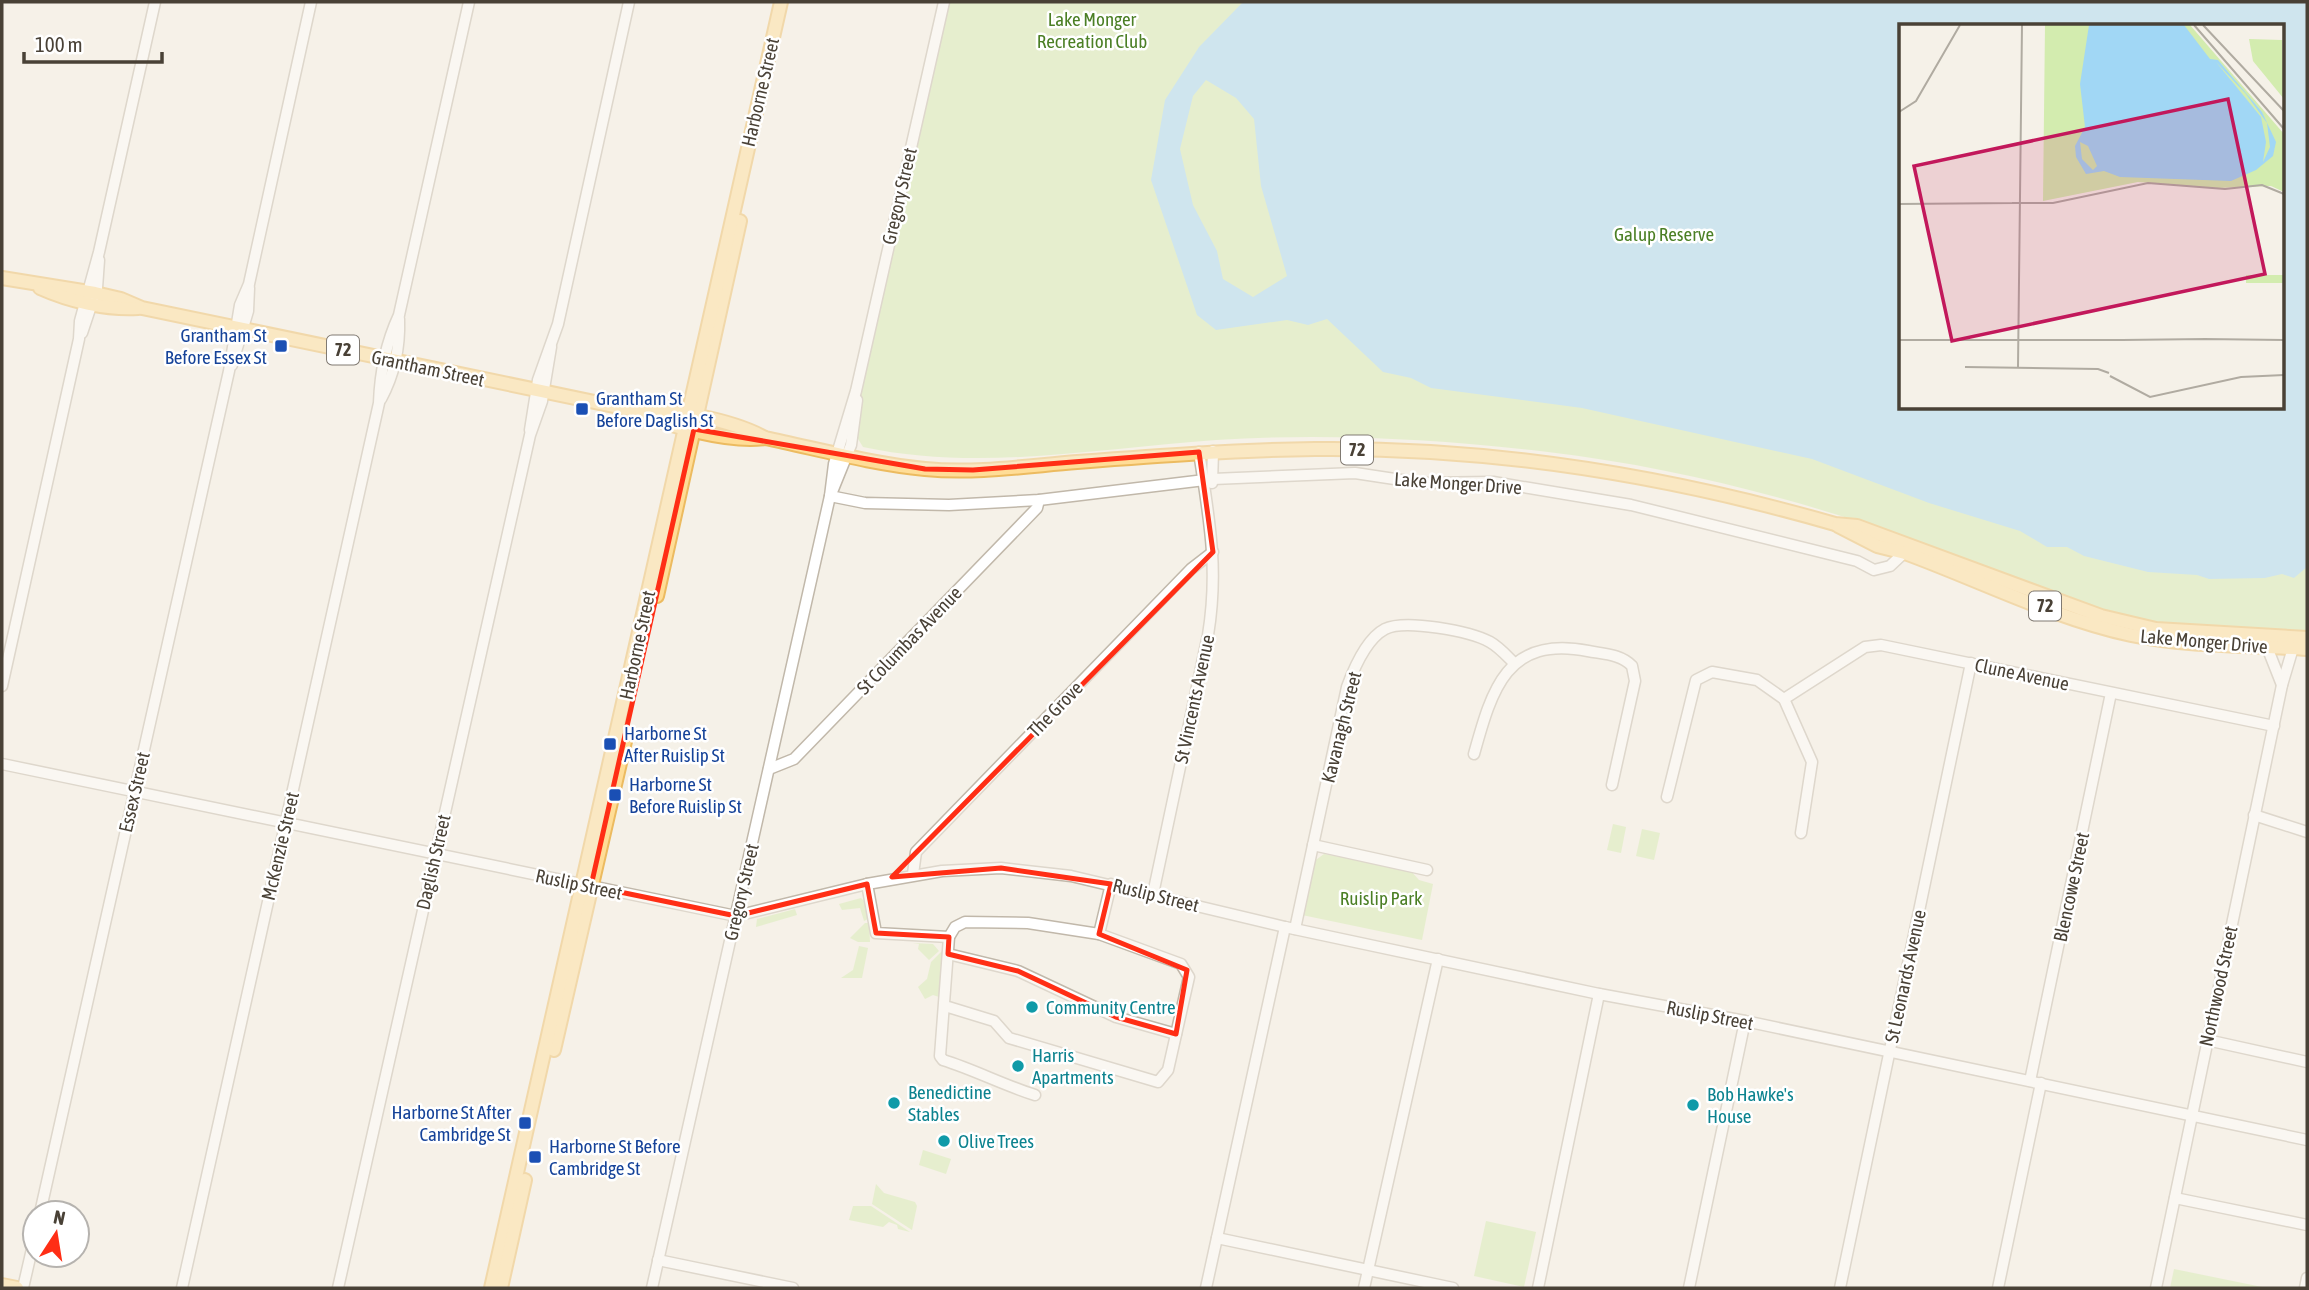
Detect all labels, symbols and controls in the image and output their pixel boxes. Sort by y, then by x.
park label: Lake Monger Recreation Club [1037,8,1147,52]
scale bar [24,21,163,65]
inset map [1899,24,2284,410]
text: 100 m [35,32,83,56]
street label: Harborne Street [737,35,783,149]
street label: Gregory Street [877,145,921,247]
park label: Galup Reserve [1614,223,1714,245]
place label: Grantham St Before Essex St [165,324,267,368]
road number: 72 [327,336,359,364]
marker: Grantham St Before Essex St [273,338,289,354]
street label: Grantham Street [370,345,486,391]
place label: Grantham St Before Daglish St [596,387,714,431]
marker: Grantham St Before Daglish St [574,401,590,417]
road number: 72 [1341,436,1373,464]
street label: Lake Monger Drive [1393,468,1523,498]
street label: St Columbas Avenue [852,582,966,698]
street label: Harborne Street [615,588,659,702]
road number: 72 [2029,592,2061,620]
street label: Lake Monger Drive [2139,624,2269,658]
street label: St Vincents Avenue [1170,633,1218,765]
street label: Clune Avenue [1973,653,2071,695]
street label: Kavanagh Street [1317,669,1365,785]
street label: The Grove [1023,677,1087,741]
place label: Harborne St After Ruislip St [624,722,725,766]
marker: Harborne St After Ruislip St [602,736,618,752]
street label: Essex Street [114,750,154,834]
place label: Harborne St Before Ruislip St [629,773,742,817]
marker: Harborne St Before Ruislip St [607,787,623,803]
street label: McKenzie Street [257,790,303,902]
street label: Daglish Street [411,812,455,912]
street label: Blencowe Street [2049,830,2093,944]
street label: Gregory Street [719,841,763,943]
street label: Ruslip Street [534,864,624,904]
street label: Ruslip Street [1111,874,1201,916]
park label: Ruislip Park [1340,887,1423,909]
street label: St Leonards Avenue [1880,907,1930,1045]
street label: Northwood Street [2194,924,2242,1048]
place label: Community Centre [1046,996,1176,1018]
street label: Ruslip Street [1665,996,1755,1034]
marker: Community Centre [1024,999,1040,1015]
place label: Harris Apartments [1032,1044,1114,1088]
marker: Harris Apartments [1010,1058,1026,1074]
place label: Benedictine Stables [908,1081,991,1125]
place label: Bob Hawke's House [1707,1083,1794,1127]
marker: Benedictine Stables [886,1095,902,1111]
marker: Bob Hawke's House [1685,1097,1701,1113]
place label: Harborne St After Cambridge St [391,1101,511,1145]
marker: Harborne St After Cambridge St [517,1115,533,1131]
place label: Olive Trees [958,1130,1034,1152]
marker: Olive Trees [936,1133,952,1149]
place label: Harborne St Before Cambridge St [549,1135,681,1179]
marker: Harborne St Before Cambridge St [527,1149,543,1165]
north arrow [21,1199,91,1269]
text: N [52,1205,67,1229]

